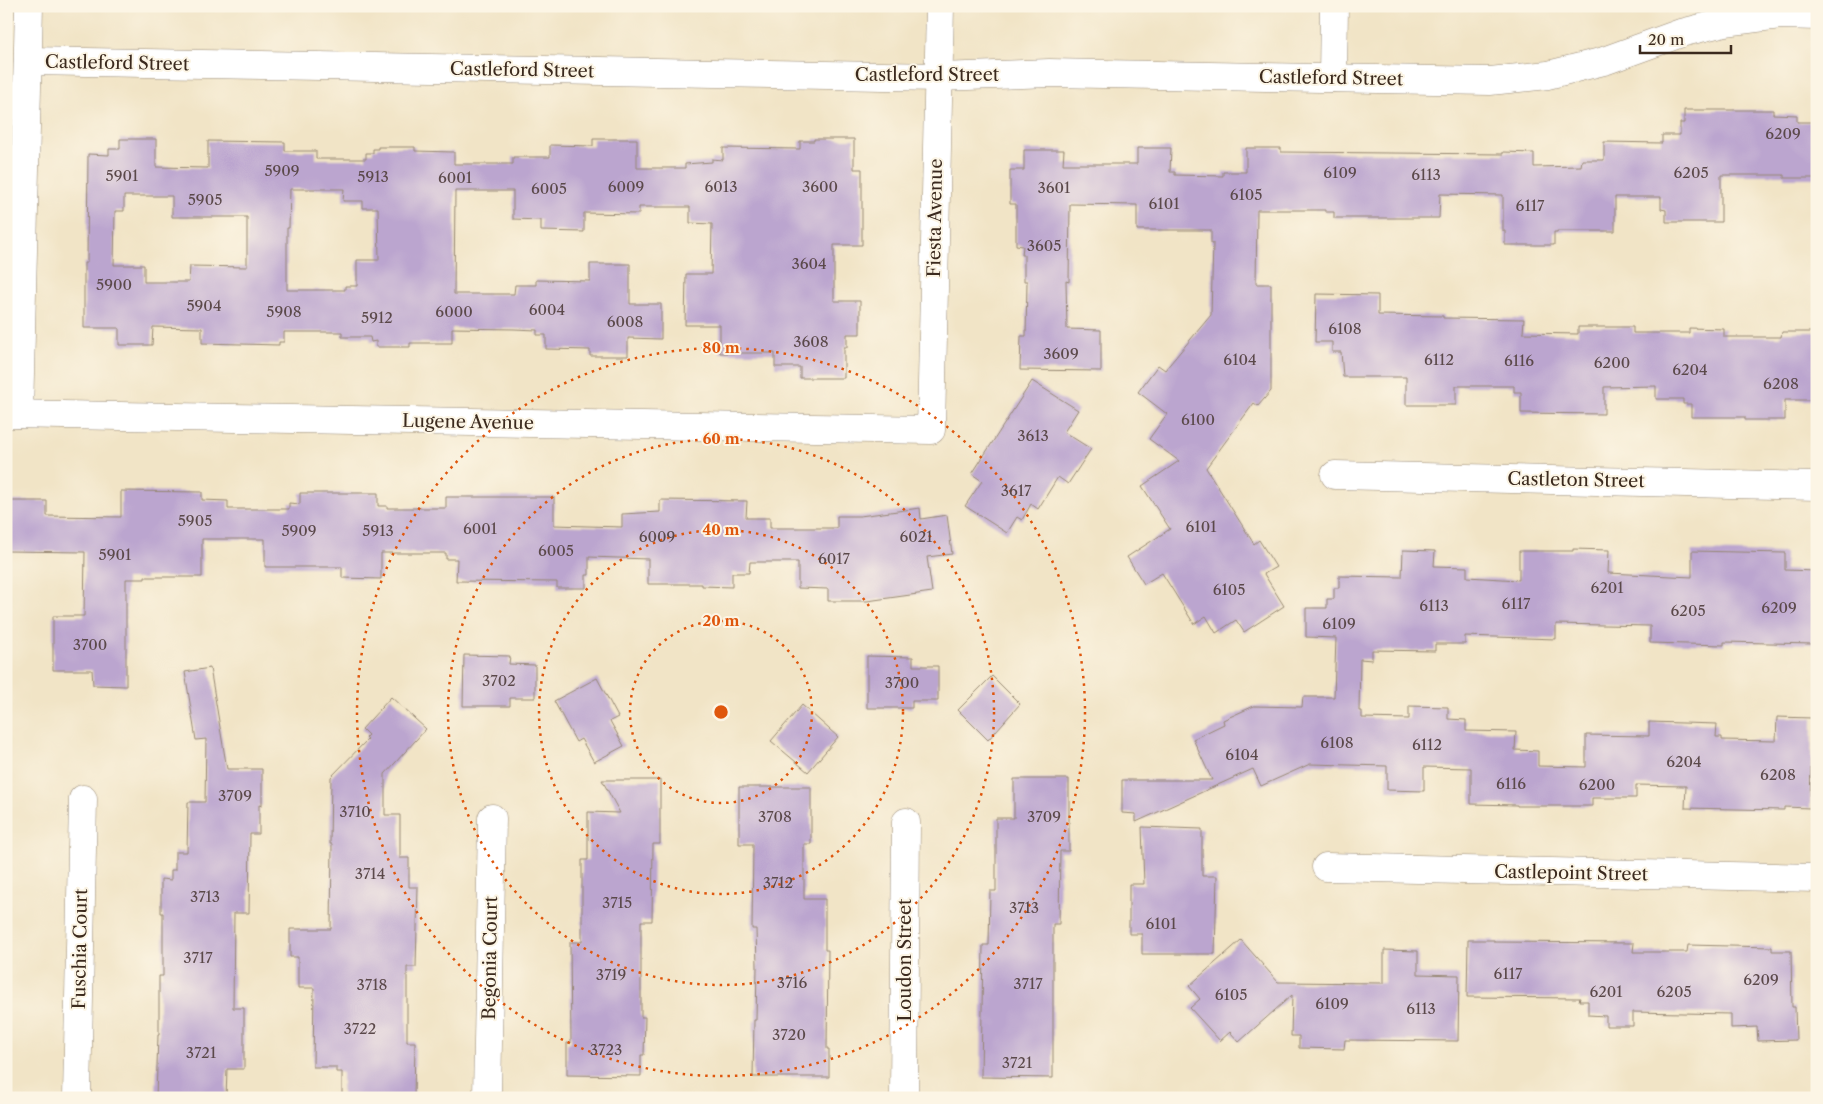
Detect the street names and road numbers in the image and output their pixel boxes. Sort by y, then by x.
street label: Castleford Street [45,51,190,75]
street label: Castleford Street [450,58,595,82]
street label: Castleford Street [855,64,1000,86]
street label: Castleford Street [1259,66,1404,90]
street label: Fiesta Avenue [923,158,947,278]
street label: Lugene Avenue [402,410,534,434]
street label: Castleton Street [1507,468,1645,492]
street label: Castlepoint Street [1494,861,1649,885]
street label: Fuschia Court [68,888,92,1010]
street label: Begonia Court [478,895,502,1020]
street label: Loudon Street [894,898,916,1022]

